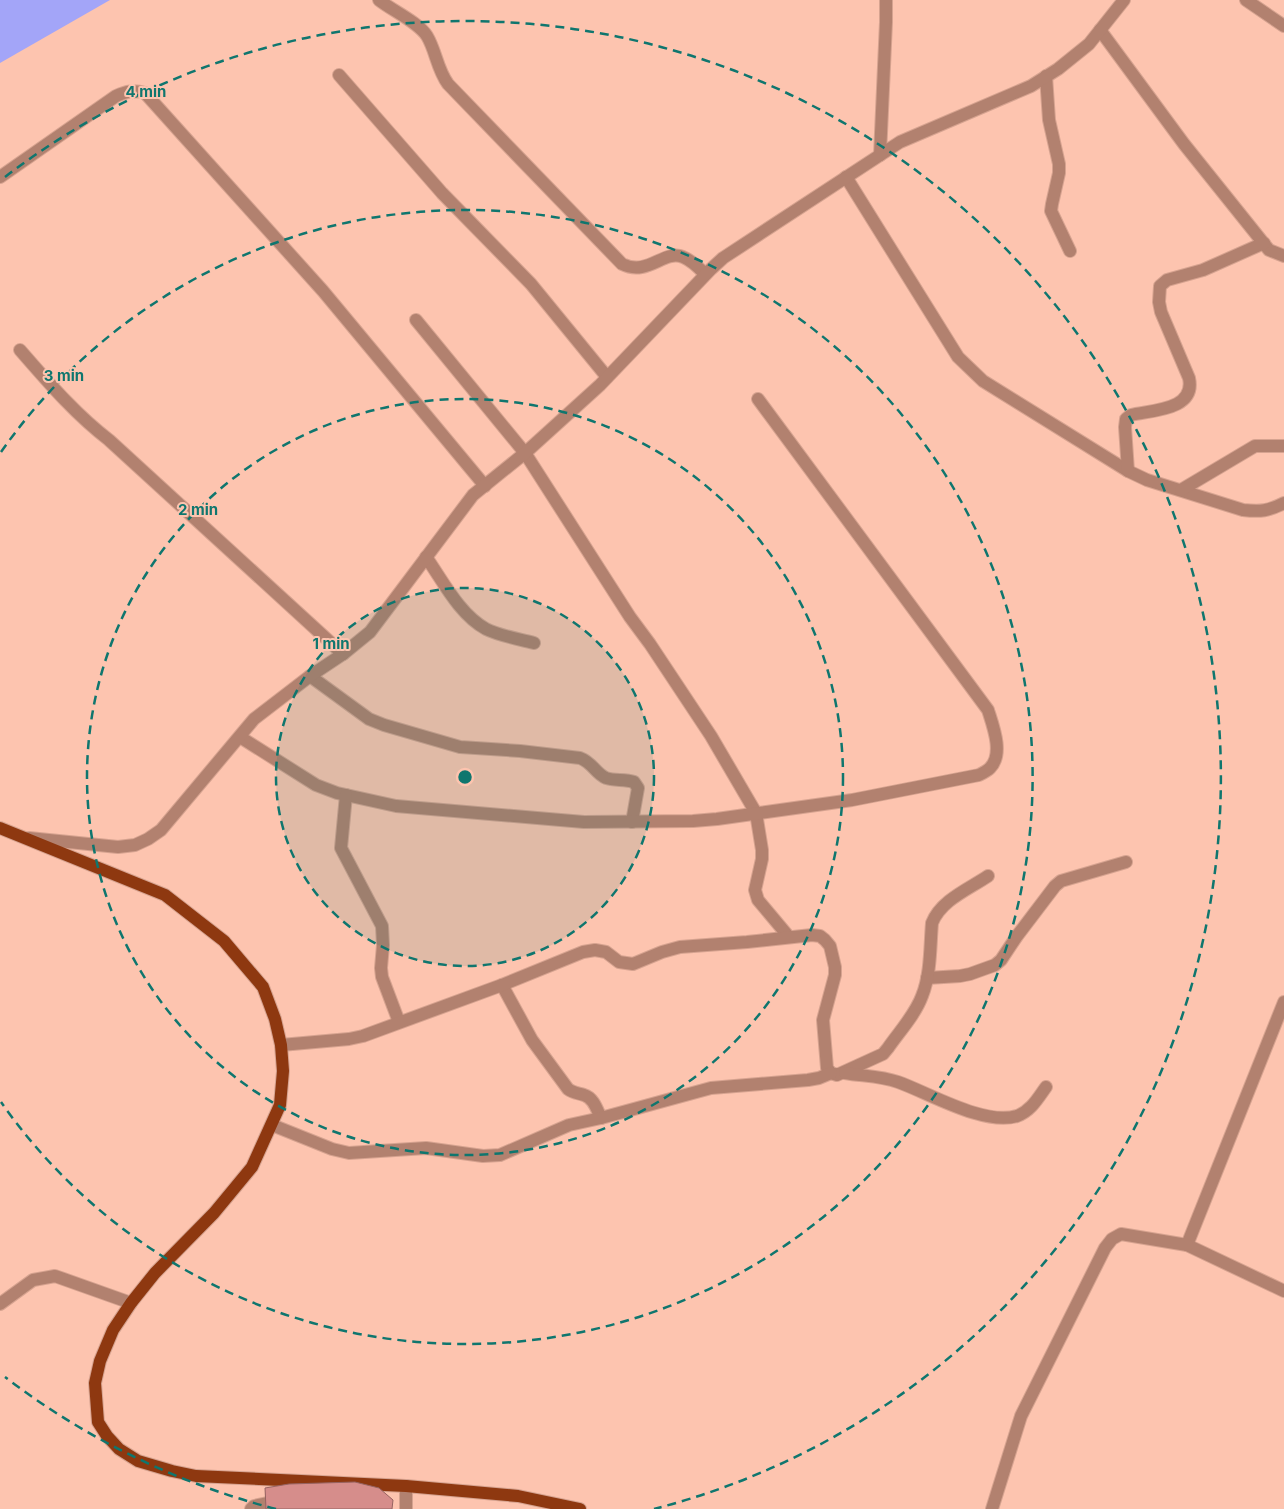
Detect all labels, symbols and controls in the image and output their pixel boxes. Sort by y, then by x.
text: 4 min [126,82,166,101]
text: 3 min [44,366,84,385]
text: 2 min [178,500,218,519]
text: 1 min [312,634,350,653]
centre of rings [456,768,474,786]

